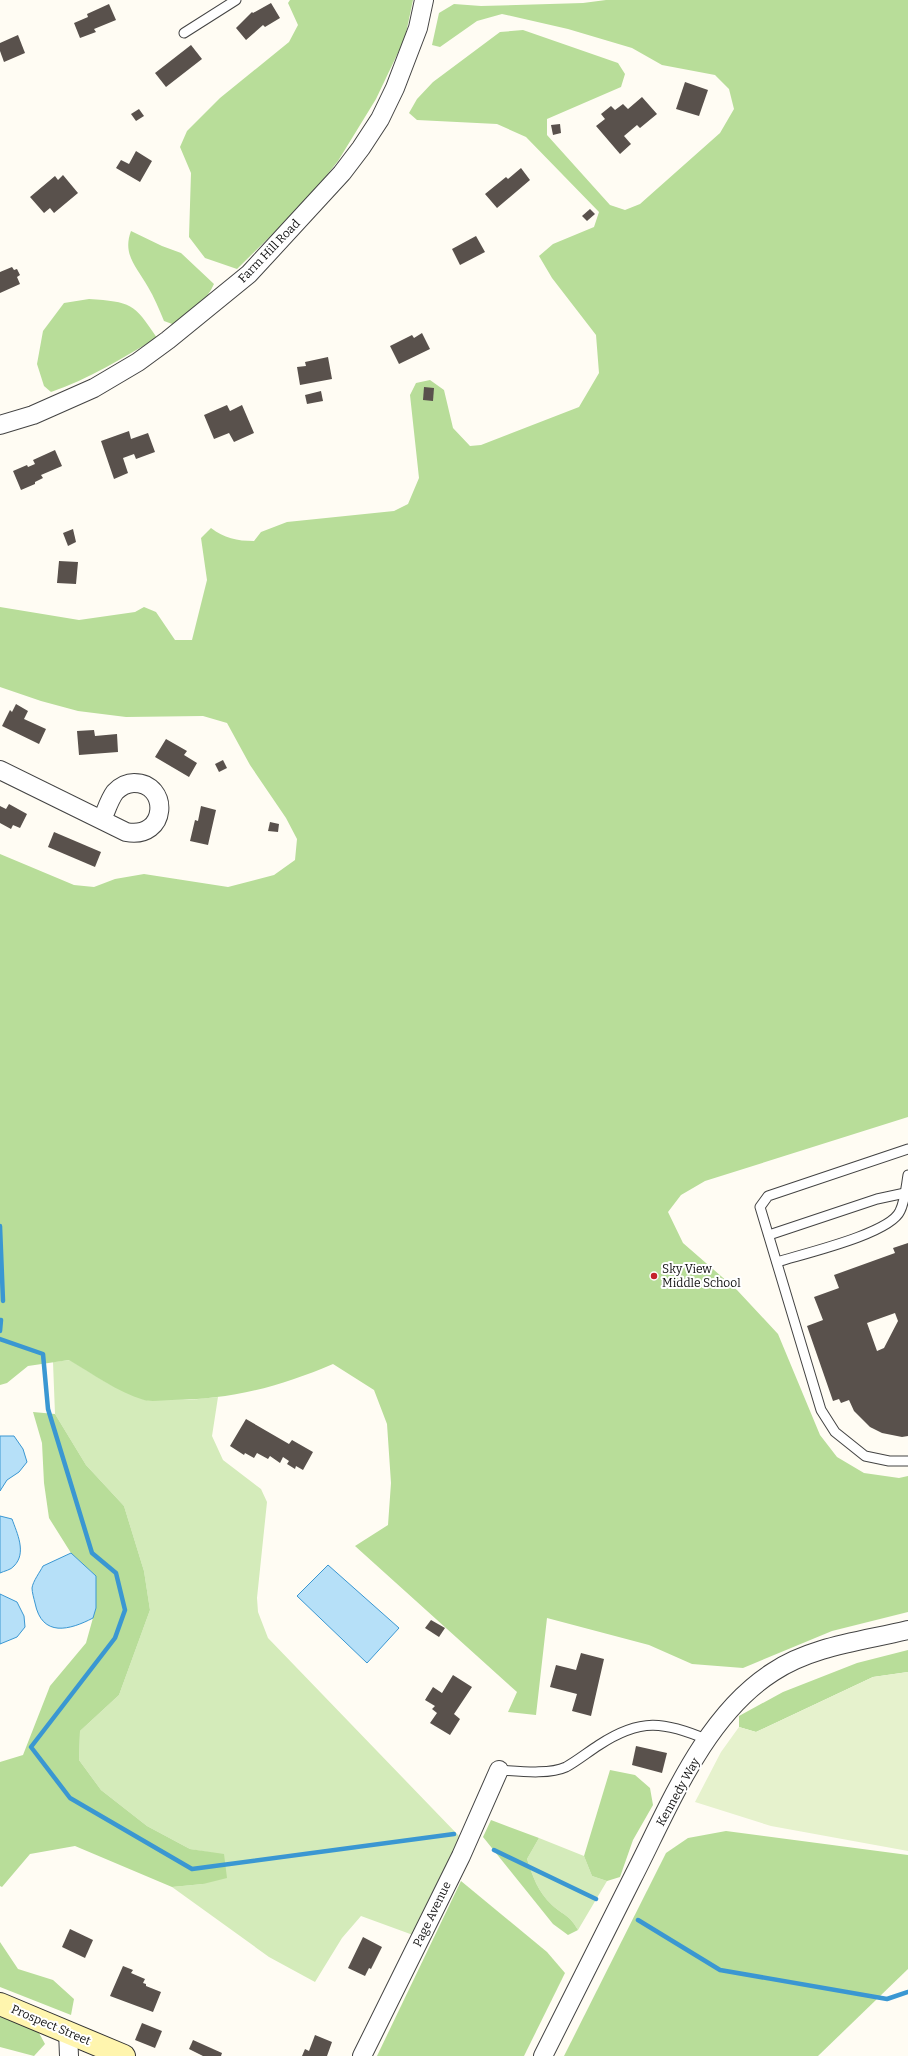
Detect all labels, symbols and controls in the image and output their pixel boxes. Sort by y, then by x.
street label: Farm Hill Road [235,216,303,286]
place label: Sky View Middle School [662,1262,741,1290]
marker: Sky View Middle School [649,1271,659,1281]
street label: Kennedy Way [653,1755,703,1829]
street label: Page Avenue [410,1879,454,1949]
street label: Prospect Street [9,2002,93,2048]

